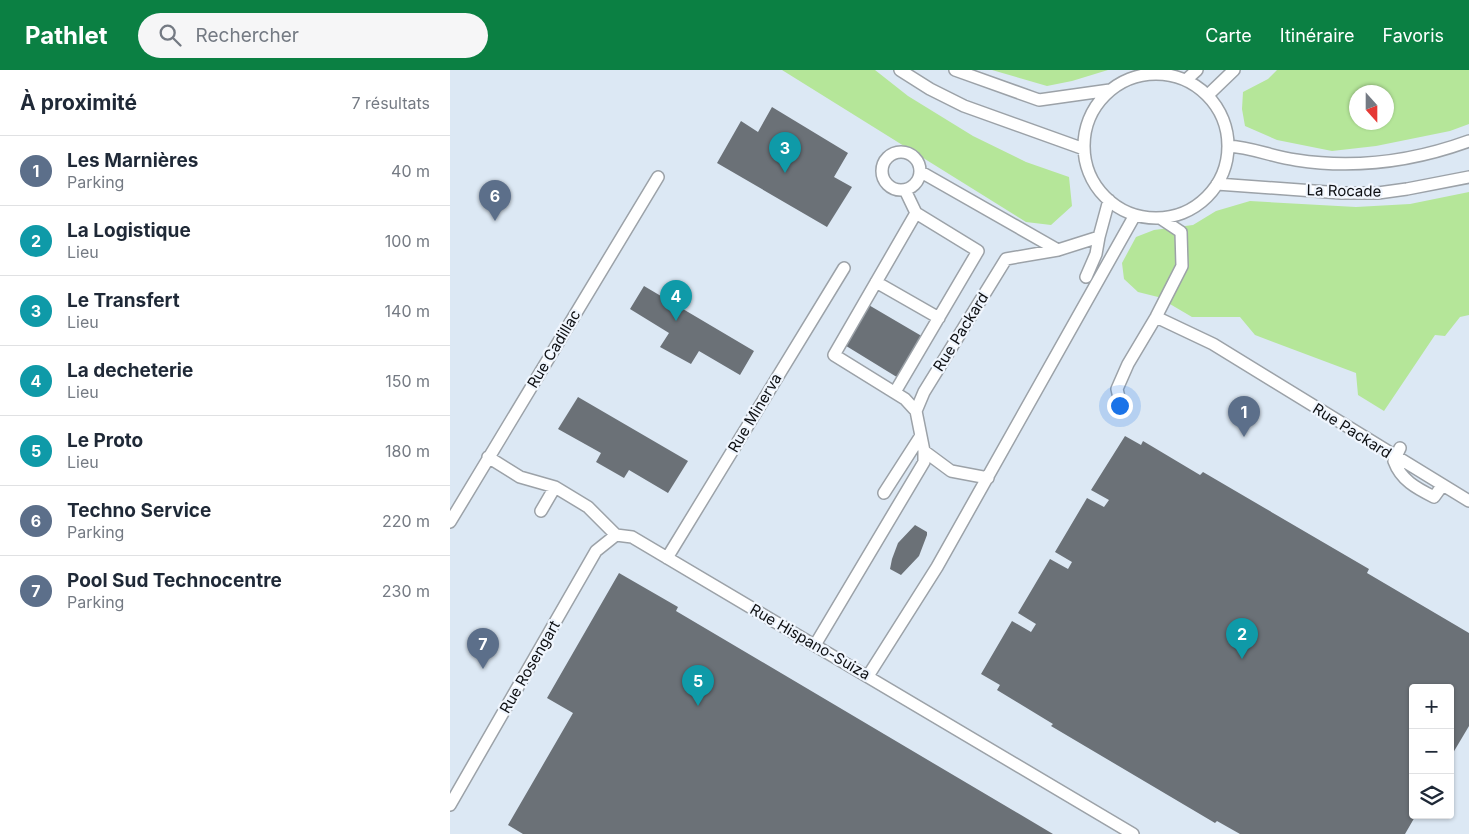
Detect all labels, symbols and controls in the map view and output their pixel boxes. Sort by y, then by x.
search box [138,13,488,58]
text: Pathlet [25,21,108,50]
icon: search [156,21,184,49]
text: Rechercher [196,24,299,47]
text: Carte [1205,25,1252,46]
text: Itinéraire [1280,25,1354,46]
text: Favoris [1382,25,1444,46]
north arrow [1349,85,1394,130]
text: À proximité [20,90,137,115]
text: 7 résultats [352,93,430,113]
pin: 3 [769,132,801,173]
text: Les Marnières [67,149,198,172]
text: 1 [33,161,39,181]
text: 40 m [391,161,430,181]
text: Parking [67,172,124,192]
pin: 6 [479,180,511,221]
street label: La Rocade [1307,180,1381,201]
text: La Logistique [67,219,191,242]
text: 2 [31,231,41,251]
text: 100 m [385,231,430,251]
text: Lieu [67,242,99,262]
pin: 4 [660,280,692,321]
text: Le Transfert [67,289,180,312]
street label: Rue Packard [929,289,992,375]
text: 3 [31,301,41,321]
text: 140 m [385,301,430,321]
street label: Rue Cadillac [523,306,584,391]
text: Lieu [67,312,99,332]
text: La decheterie [67,359,193,382]
street label: Rue Minerva [724,370,786,456]
text: 4 [31,371,41,391]
text: 150 m [385,371,430,391]
text: Lieu [67,382,99,402]
your location [1107,393,1133,419]
pin: 1 [1228,396,1260,437]
street label: Rue Packard [1309,399,1395,462]
text: Le Proto [67,429,143,452]
text: 5 [31,441,41,461]
text: 180 m [385,441,430,461]
text: Lieu [67,452,99,472]
text: Techno Service [67,499,211,522]
text: 6 [31,511,41,531]
text: 220 m [382,511,430,531]
text: Parking [67,522,124,542]
text: Pool Sud Technocentre [67,569,282,592]
text: 7 [31,581,41,601]
text: 230 m [382,581,430,601]
text: Parking [67,592,124,612]
street label: Rue Hispano-Suiza [747,599,874,684]
street label: Rue Rosengart [495,617,564,716]
pin: 2 [1226,618,1258,659]
pin: 7 [467,628,499,669]
pin: 5 [682,665,714,706]
map controls [1409,684,1454,819]
button: + [1409,684,1454,729]
button: − [1409,729,1454,774]
button: layers [1409,774,1454,819]

